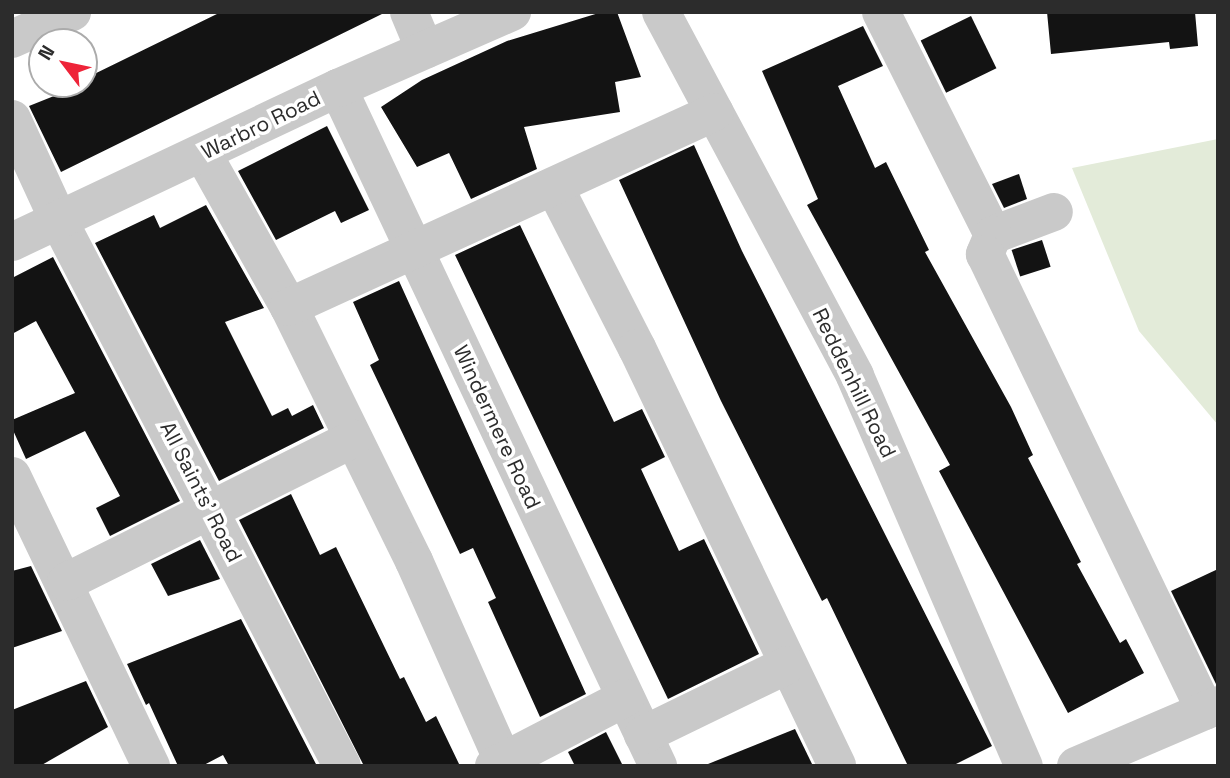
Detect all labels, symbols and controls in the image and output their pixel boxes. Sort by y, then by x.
north arrow [28,28,98,98]
text: N [32,41,60,65]
street label: Warbro Road [197,85,325,165]
street label: Reddenhill Road [807,304,901,462]
street label: Windermere Road [448,341,546,513]
street label: All Saints' Road [155,418,247,566]

